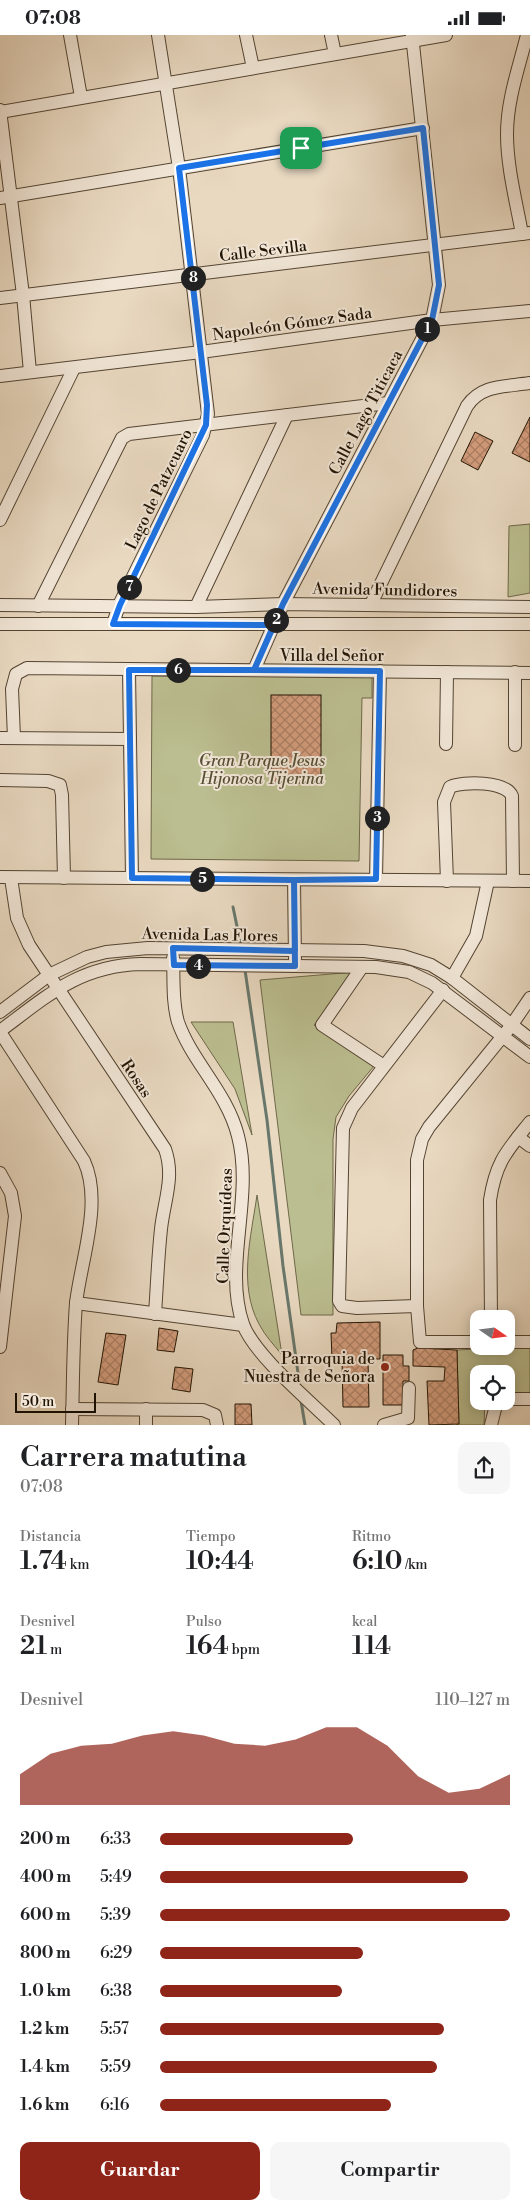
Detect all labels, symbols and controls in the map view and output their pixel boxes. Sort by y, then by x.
text: 07:08 [25,6,81,30]
pin [280,127,322,169]
icon: arrive [287,134,315,162]
street label: Calle Sevilla [218,236,309,266]
pin: 8 [180,265,206,291]
text: 8 [189,269,198,287]
street label: Napoleón Gómez Sada [211,303,374,345]
pin: 1 [414,317,440,341]
text: 1 [424,320,431,338]
street label: Calle Lago Titicaca [324,346,408,478]
street label: Lago de Patzcuaro [121,426,197,553]
pin: 7 [116,575,142,599]
text: 7 [125,578,134,596]
street label: Avenida Fundidores [311,579,457,601]
pin: 2 [264,607,288,633]
text: 2 [272,611,281,629]
street label: Villa del Señor [279,646,384,666]
pin: 6 [166,657,190,683]
text: 6 [174,661,183,679]
park label: Gran Parque Jesus Hijonosa Tijerina [199,751,325,789]
pin: 3 [364,805,390,831]
text: 3 [373,809,382,827]
pin: 5 [190,867,214,891]
text: 5 [198,870,207,888]
street label: Avenida Las Flores [141,924,278,946]
pin: 4 [186,953,210,979]
text: 4 [194,957,203,975]
street label: Rosas [116,1056,156,1102]
street label: Calle Orquídeas [213,1168,237,1284]
north arrow [470,1310,515,1355]
map controls [470,1310,515,1410]
place label: Parroquia de Nuestra de Señora [244,1349,376,1387]
marker: Parroquia de Nuestra de Señora [379,1361,391,1373]
button: locate [470,1365,515,1410]
scale bar [15,1390,96,1413]
text: 50 m [22,1393,54,1411]
text: Carrera matutina [20,1440,247,1475]
button: share [458,1442,510,1494]
text: 07:08 [20,1477,63,1497]
text: Distancia [20,1528,81,1546]
text: Tiempo [186,1528,236,1546]
text: Ritmo [352,1528,391,1546]
text: 1.74 [20,1546,67,1577]
text: 10:44 [186,1546,254,1577]
text: 6:10 [352,1546,402,1577]
text: km [67,1556,89,1574]
text: /km [402,1556,428,1574]
text: Desnivel [20,1613,75,1631]
text: Pulso [186,1613,222,1631]
text: kcal [352,1613,377,1631]
text: 21 [20,1631,47,1662]
text: 164 [186,1631,229,1662]
text: 114 [352,1631,391,1662]
text: m [47,1641,62,1659]
text: bpm [229,1641,260,1659]
text: Desnivel [20,1690,83,1710]
text: 110–127 m [435,1690,510,1710]
text: 200 m [20,1829,70,1849]
text: 6:33 [100,1829,131,1849]
text: 400 m [20,1867,71,1887]
text: 5:49 [100,1867,132,1887]
text: 600 m [20,1905,70,1925]
text: 5:39 [100,1905,131,1925]
text: 800 m [20,1943,71,1963]
text: 6:29 [100,1943,132,1963]
text: 1.0 km [20,1981,71,2001]
text: 6:38 [100,1981,132,2001]
text: 1.2 km [20,2019,69,2039]
text: 5:57 [100,2019,129,2039]
text: 1.4 km [20,2057,70,2077]
text: 5:59 [100,2057,131,2077]
text: 1.6 km [20,2095,69,2115]
text: 6:16 [100,2095,129,2115]
button: Guardar [20,2142,260,2200]
button: Compartir [270,2142,510,2200]

